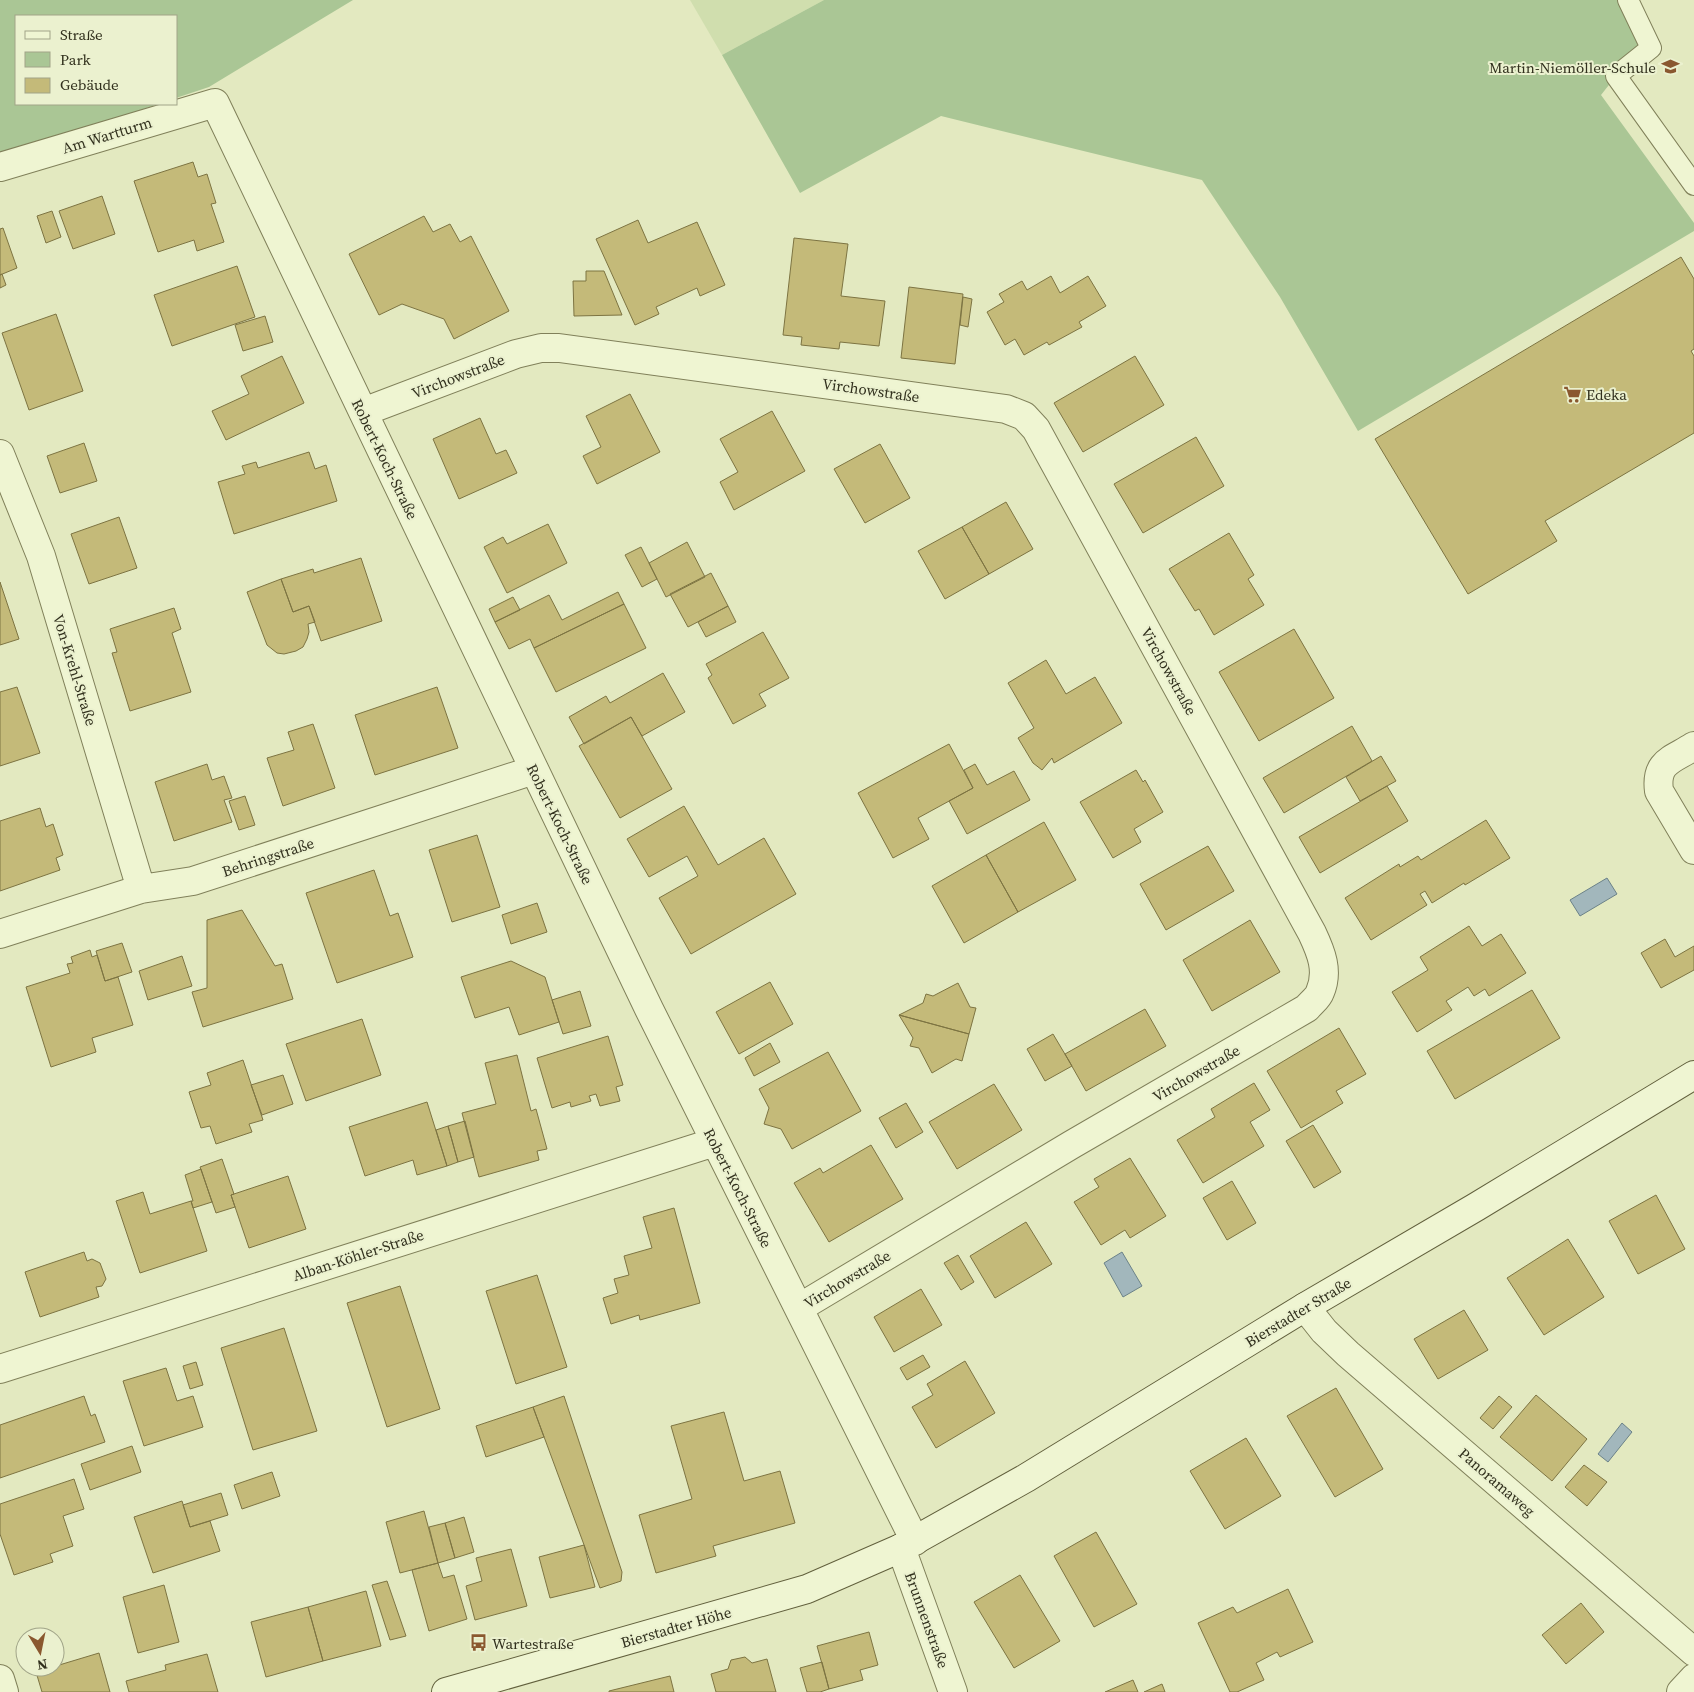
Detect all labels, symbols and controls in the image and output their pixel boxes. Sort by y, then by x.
legend [15,15,178,105]
text: Straße [60,24,103,45]
text: Park [60,49,92,70]
place label: Martin-Niemöller-Schule [1489,57,1656,78]
school or university icon: Martin-Niemöller-Schule [1660,57,1680,77]
text: Gebäude [60,74,119,95]
street label: Am Wartturm [60,111,155,159]
street label: Virchowstraße [409,349,508,403]
street label: Virchowstraße [821,373,921,407]
supermarket icon: Edeka [1562,384,1582,404]
place label: Edeka [1586,384,1627,405]
street label: Robert-Koch-Straße [347,395,423,523]
street label: Von-Krehl-Straße [48,612,102,729]
street label: Virchowstraße [1136,623,1202,719]
street label: Robert-Koch-Straße [522,760,598,888]
street label: Behringstraße [219,832,317,882]
street label: Virchowstraße [1148,1039,1244,1107]
street label: Robert-Koch-Straße [699,1125,777,1252]
street label: Alban-Köhler-Straße [290,1224,427,1286]
street label: Virchowstraße [800,1245,895,1313]
street label: Bierstadter Straße [1241,1272,1355,1352]
street label: Panoramaweg [1454,1443,1540,1521]
street label: Brunnenstraße [900,1569,954,1671]
street label: Bierstadter Höhe [618,1601,734,1653]
north arrow [15,1627,65,1677]
bus stop icon: Wartestraße [468,1633,488,1653]
place label: Wartestraße [492,1633,574,1654]
text: N [35,1654,49,1676]

